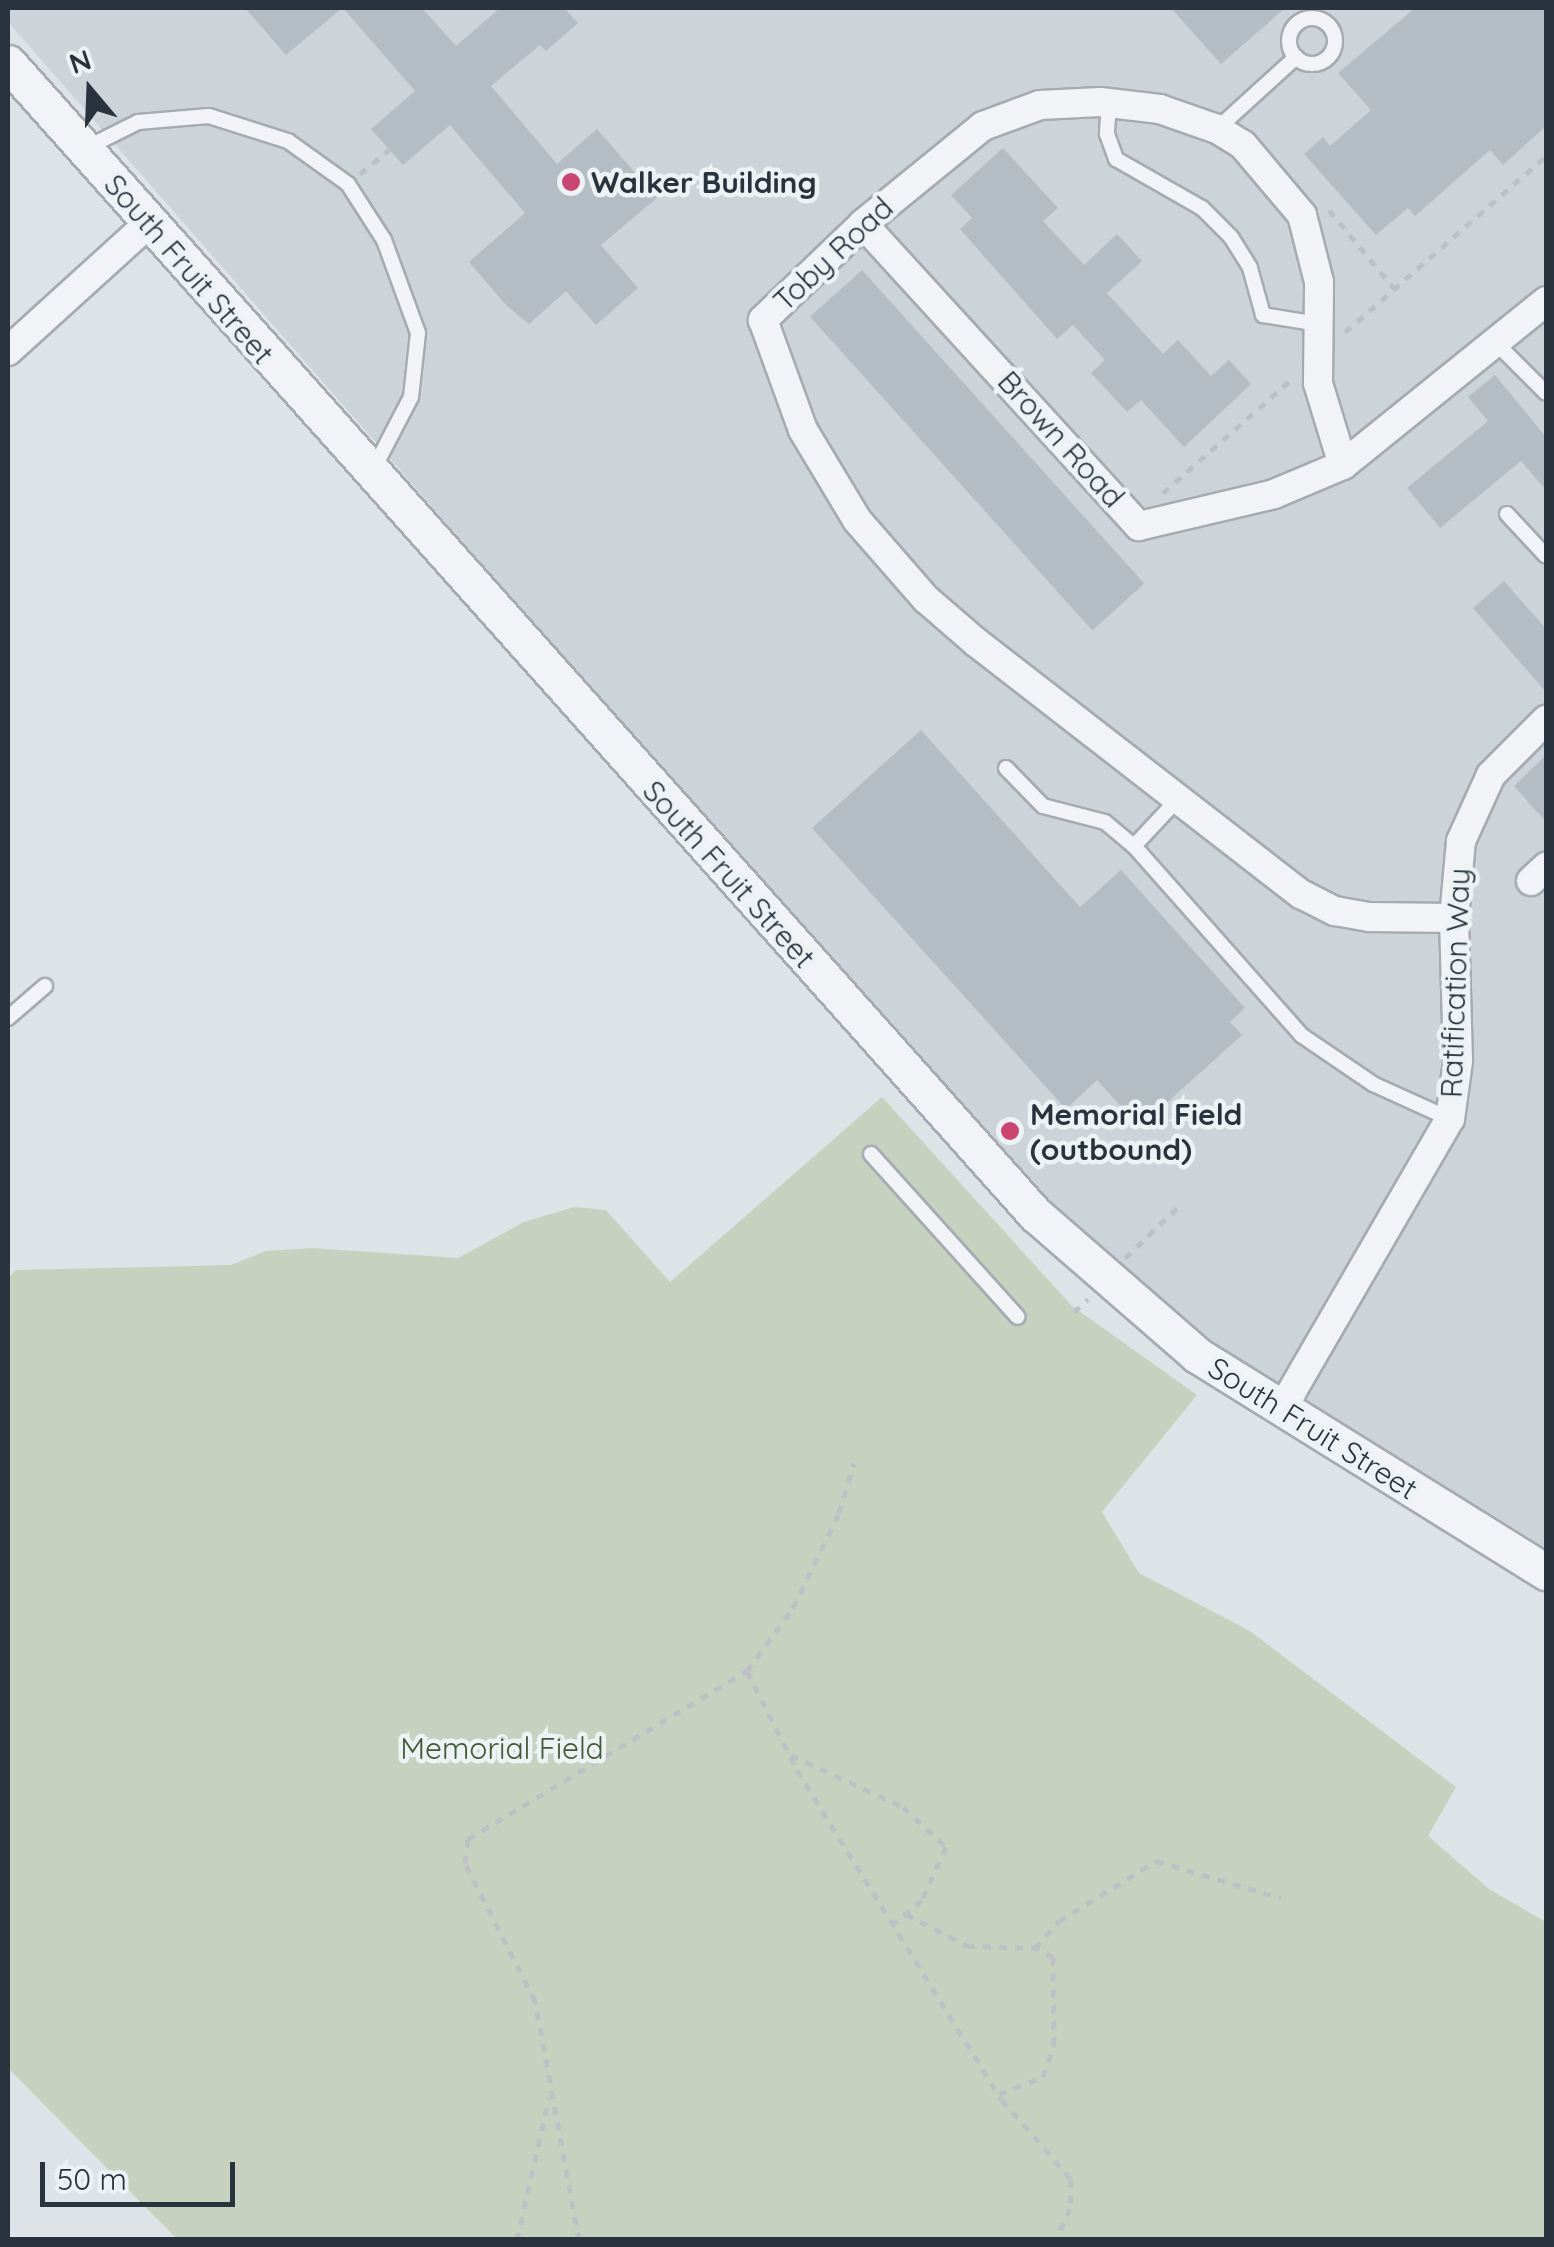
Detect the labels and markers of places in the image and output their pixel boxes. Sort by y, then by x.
place label: Walker Building [591,164,817,200]
marker: Walker Building [560,171,582,193]
place label: Memorial Field (outbound) [1030,1096,1242,1166]
marker: Memorial Field (outbound) [999,1120,1021,1142]

